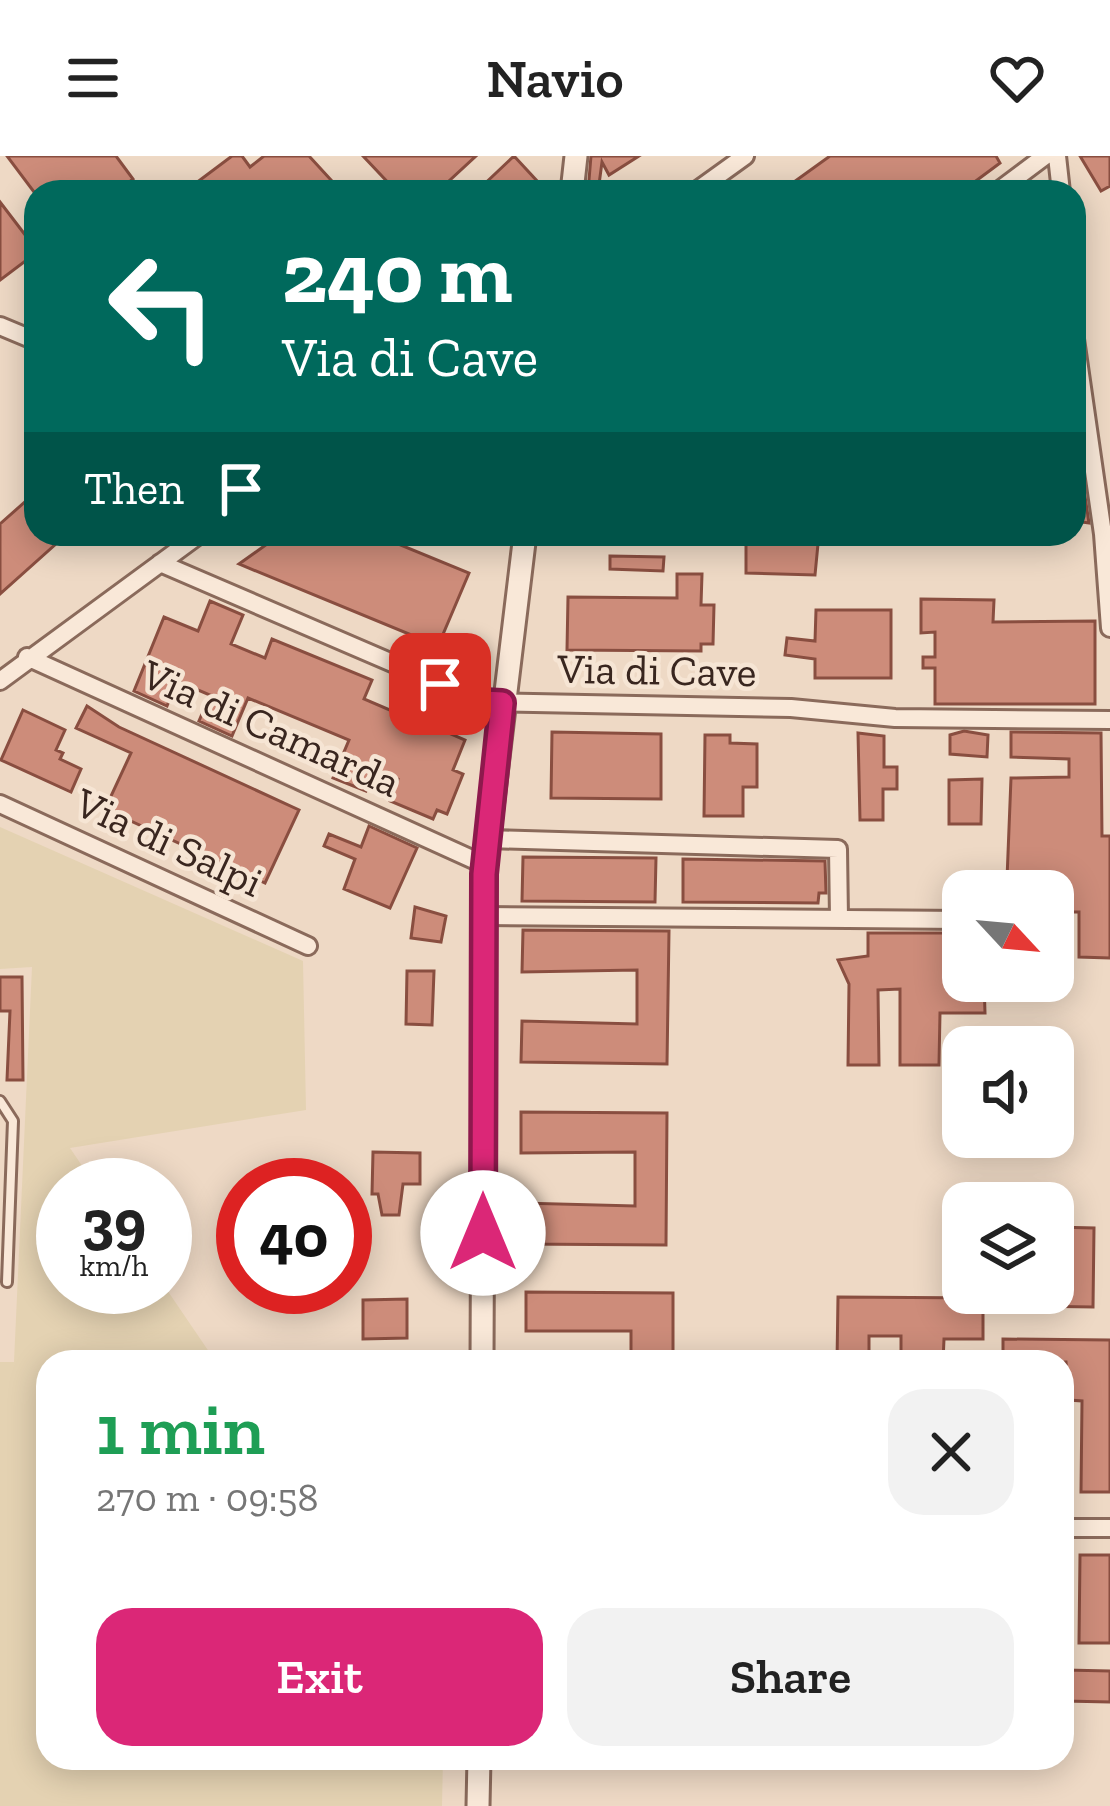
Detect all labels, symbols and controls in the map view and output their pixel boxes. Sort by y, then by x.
icon: menu [60,45,126,111]
icon: heart [984,45,1050,111]
text: Navio [487,46,623,111]
text: 240 m [282,223,513,324]
icon: left [84,228,240,384]
text: Via di Cave [282,325,538,390]
icon: arrive [208,456,274,522]
text: Then [84,462,184,516]
pin [389,633,491,735]
street label: Via di Cave [556,643,757,697]
street label: Via di Camarda [133,648,408,808]
icon: arrive [407,651,473,717]
street label: Via di Salpi [66,776,271,908]
north arrow [942,870,1074,1002]
map controls [942,870,1074,1314]
button: sound [942,1026,1074,1158]
speed limit sign: 40 [216,1158,372,1314]
position arrow [420,1170,546,1296]
button: layers [942,1182,1074,1314]
text: 39 [82,1185,146,1257]
text: km/h [80,1248,148,1284]
text: 1 min [96,1386,265,1472]
button: close [888,1389,1014,1515]
text: 270 m · 09:58 [96,1474,319,1521]
button: Exit [96,1608,543,1746]
button: Share [567,1608,1014,1746]

